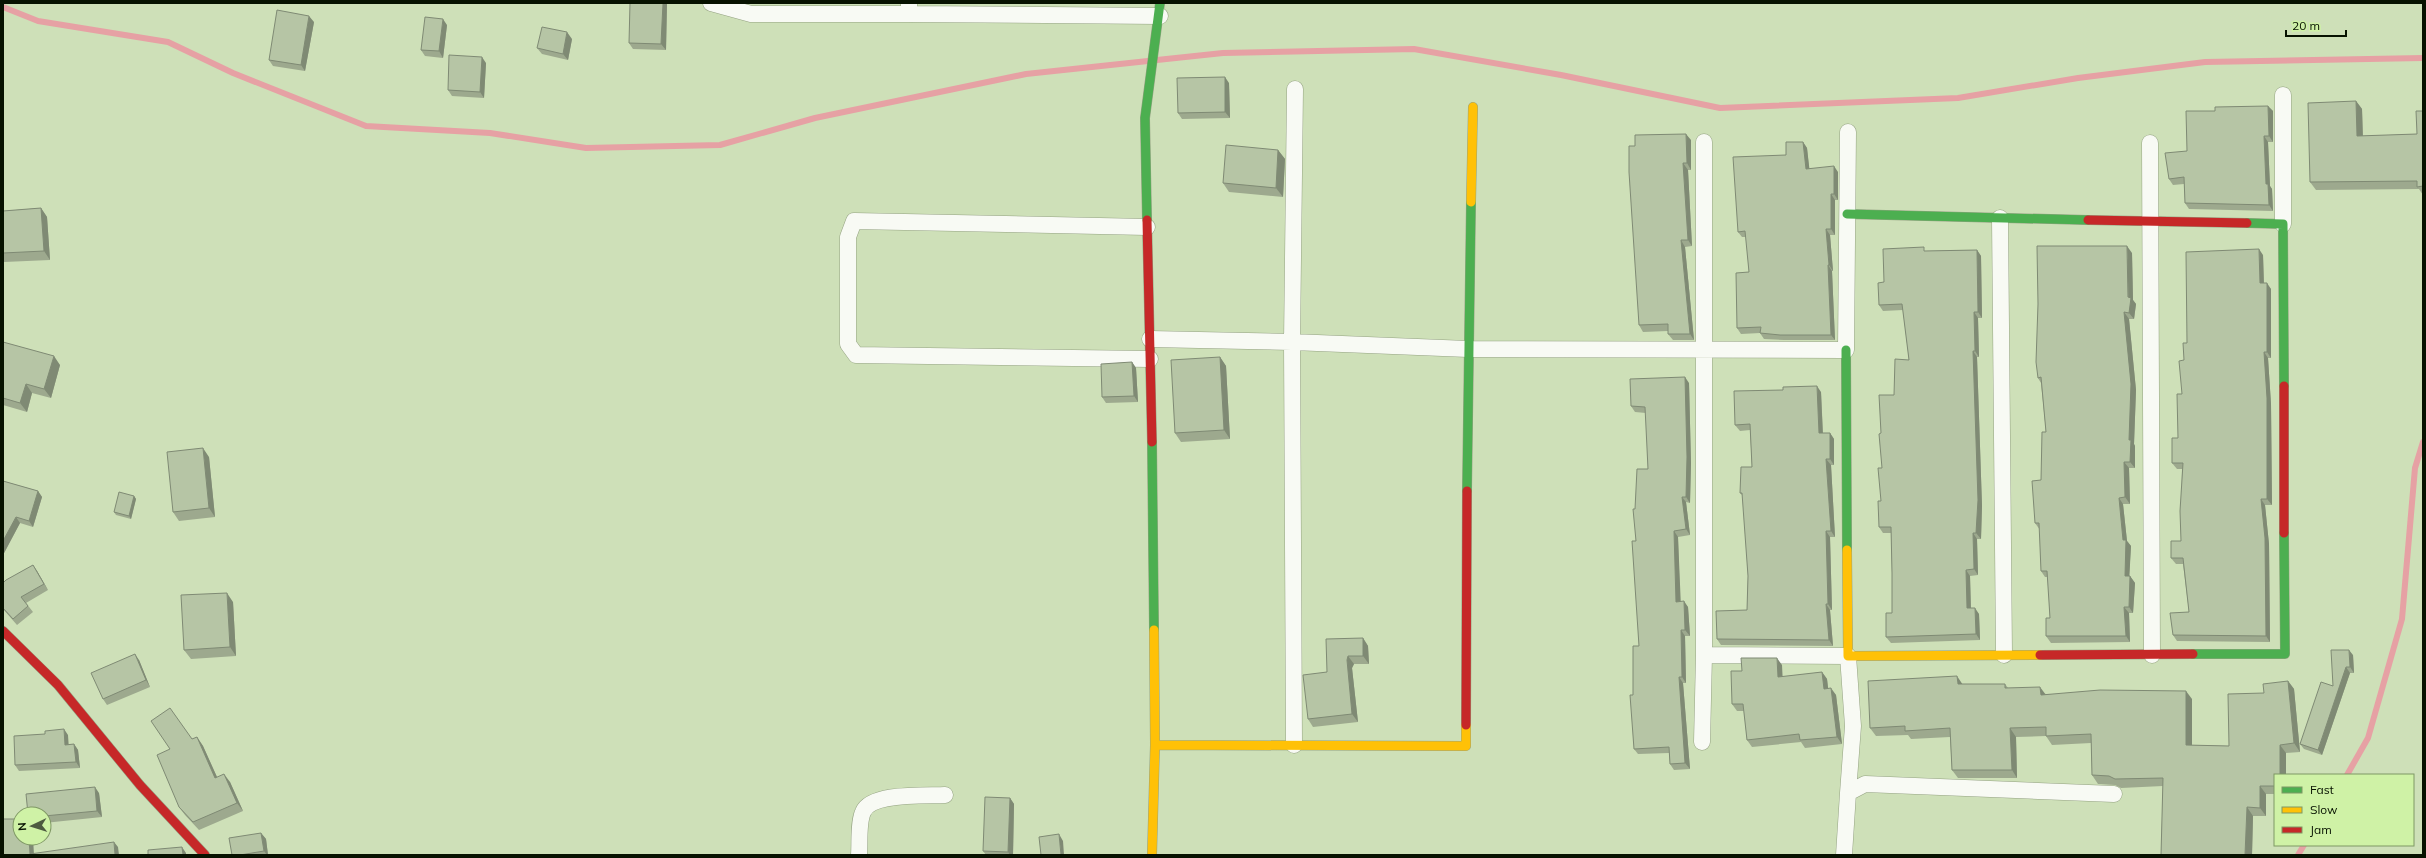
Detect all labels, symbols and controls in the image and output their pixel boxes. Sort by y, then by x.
scale bar [2286,12,2346,38]
text: 20 m [2292,18,2320,33]
legend [2274,774,2414,846]
text: Fast [2310,782,2334,797]
text: Slow [2310,802,2338,817]
north arrow [12,806,52,846]
text: N [15,822,29,831]
text: Jam [2310,822,2332,837]

